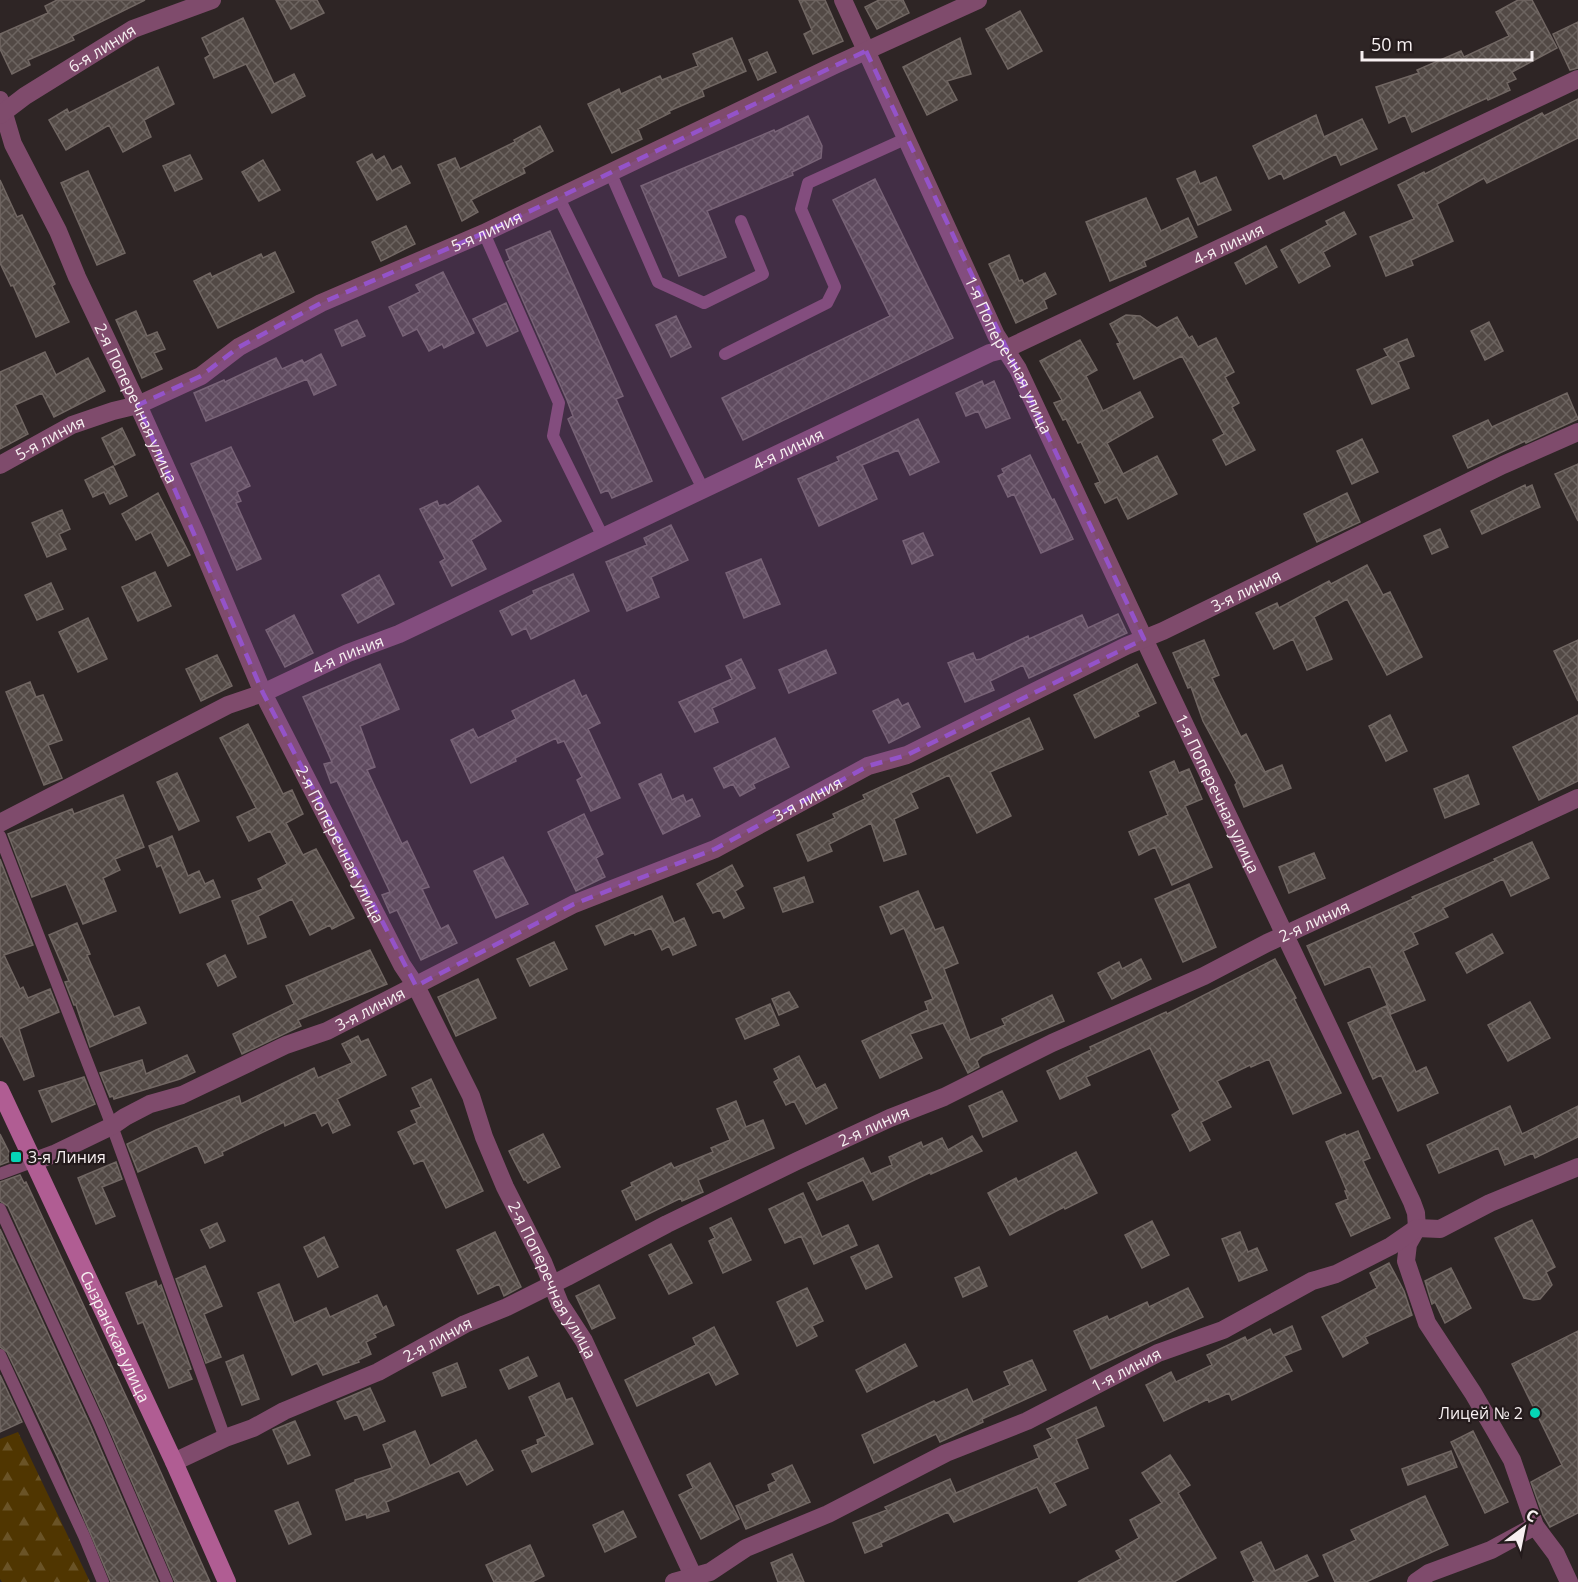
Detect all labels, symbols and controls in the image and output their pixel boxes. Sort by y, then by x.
street label: 6-я линия [64,19,140,78]
scale bar [1362,24,1532,62]
text: 50 m [1371,32,1413,56]
street label: 5-я линия [448,205,526,257]
street label: 4-я линия [1190,218,1267,270]
street label: 1-я Поперечная улица [960,273,1058,437]
street label: 2-я Поперечная улица [90,319,183,487]
street label: 5-я линия [11,411,87,465]
street label: 4-я линия [749,423,827,475]
street label: 3-я линия [1207,564,1285,617]
street label: 4-я линия [308,630,387,679]
street label: 1-я Поперечная улица [1170,710,1265,877]
street label: 2-я Поперечная улица [291,761,390,927]
street label: 3-я линия [769,771,846,827]
street label: 2-я линия [1275,895,1353,947]
street label: 3-я линия [331,982,409,1036]
street label: 2-я линия [835,1101,912,1151]
place label: 3-я Линия [28,1146,106,1168]
marker: 3-я Линия [9,1150,23,1164]
street label: 2-я Поперечная улица [503,1198,602,1362]
street label: Сызранская улица [75,1267,156,1406]
street label: 2-я линия [399,1311,475,1367]
street label: 1-я линия [1087,1342,1165,1397]
place label: Лицей № 2 [1439,1402,1523,1424]
marker: Лицей № 2 [1528,1406,1542,1420]
north arrow [1494,1498,1554,1558]
text: С [1522,1503,1542,1527]

